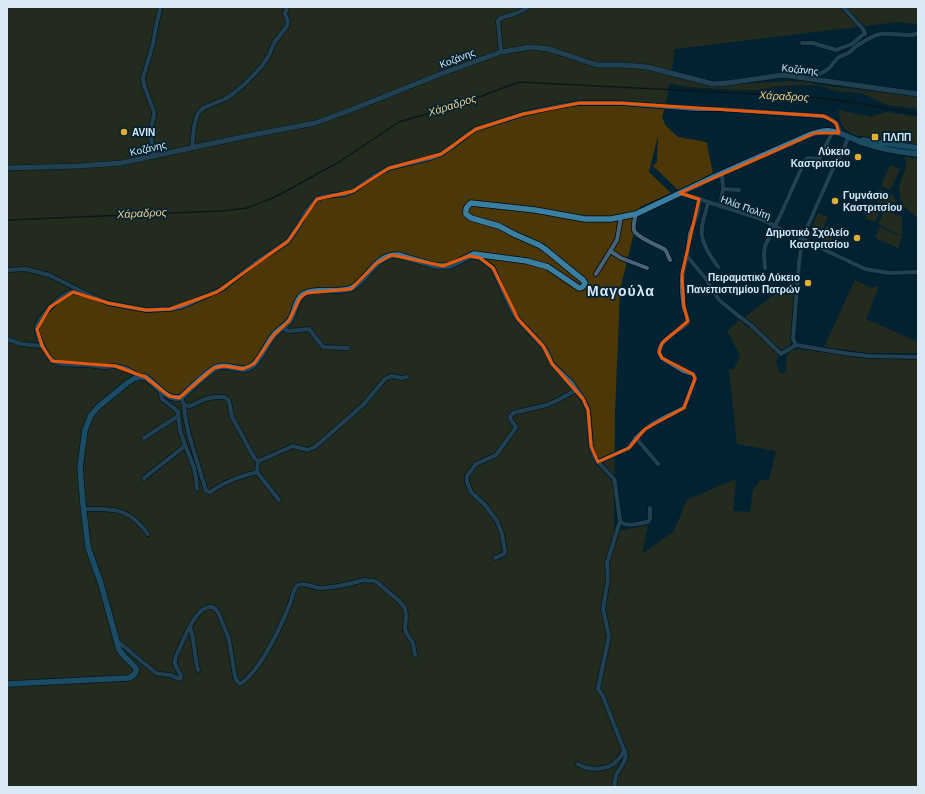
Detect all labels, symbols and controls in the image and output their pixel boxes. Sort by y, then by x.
street label: Κοζάνης [438,47,477,71]
street label: Κοζάνης [781,62,819,78]
water label: Χάραδρος [758,89,810,104]
water label: Χάραδρος [425,91,479,120]
marker: AVIN [119,127,129,137]
place label: AVIN [132,127,155,138]
marker: ΠΛΠΠ [870,132,880,142]
place label: ΠΛΠΠ [883,132,911,143]
street label: Κοζάνης [129,139,168,159]
place label: Λύκειο Καστριτσίου [791,146,850,169]
marker: Λύκειο Καστριτσίου [853,152,863,162]
place label: Γυμνάσιο Καστριτσίου [843,190,902,213]
street label: Ηλία Πολίτη [719,193,772,222]
marker: Γυμνάσιο Καστριτσίου [830,196,840,206]
water label: Χάραδρος [116,206,168,221]
place label: Δημοτικό Σχολείο Καστριτσίου [766,227,849,250]
marker: Δημοτικό Σχολείο Καστριτσίου [852,233,862,243]
place label: Πειραματικό Λύκειο Πανεπιστημίου Πατρών [687,272,800,295]
marker: Πειραματικό Λύκειο Πανεπιστημίου Πατρών [803,278,813,288]
district label: Μαγούλα [587,283,655,299]

